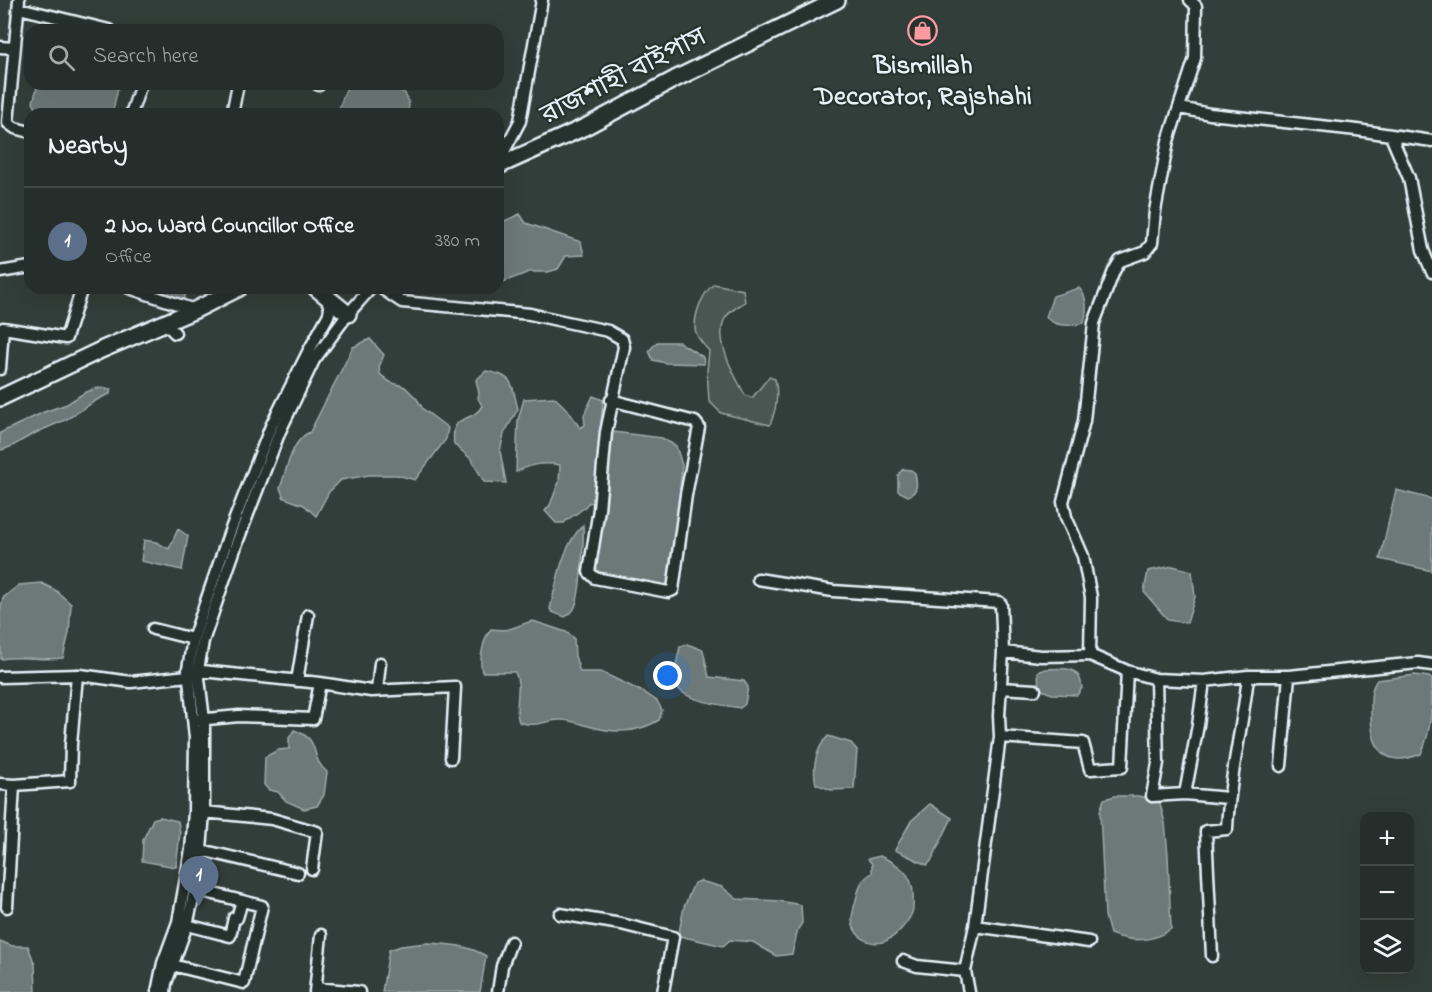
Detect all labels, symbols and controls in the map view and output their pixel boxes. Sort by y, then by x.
shop icon: Bismillah Decorator, Rajshahi [907,15,939,47]
street label: রাজশাহী বাইপাস [533,18,715,136]
search box [24,24,504,90]
icon: search [45,41,78,74]
text: Search here [93,41,198,73]
place label: Bismillah Decorator, Rajshahi [812,47,1032,117]
text: Nearby [48,128,127,166]
text: 2 No. Ward Councillor Office [105,211,354,243]
text: 1 [64,227,71,256]
text: 380 m [435,227,480,256]
text: Office [105,243,151,272]
your location [653,661,682,690]
map controls [1360,812,1414,974]
button: + [1360,812,1414,866]
pin: 1 [180,856,218,906]
button: − [1360,866,1414,920]
button: layers [1360,920,1414,974]

